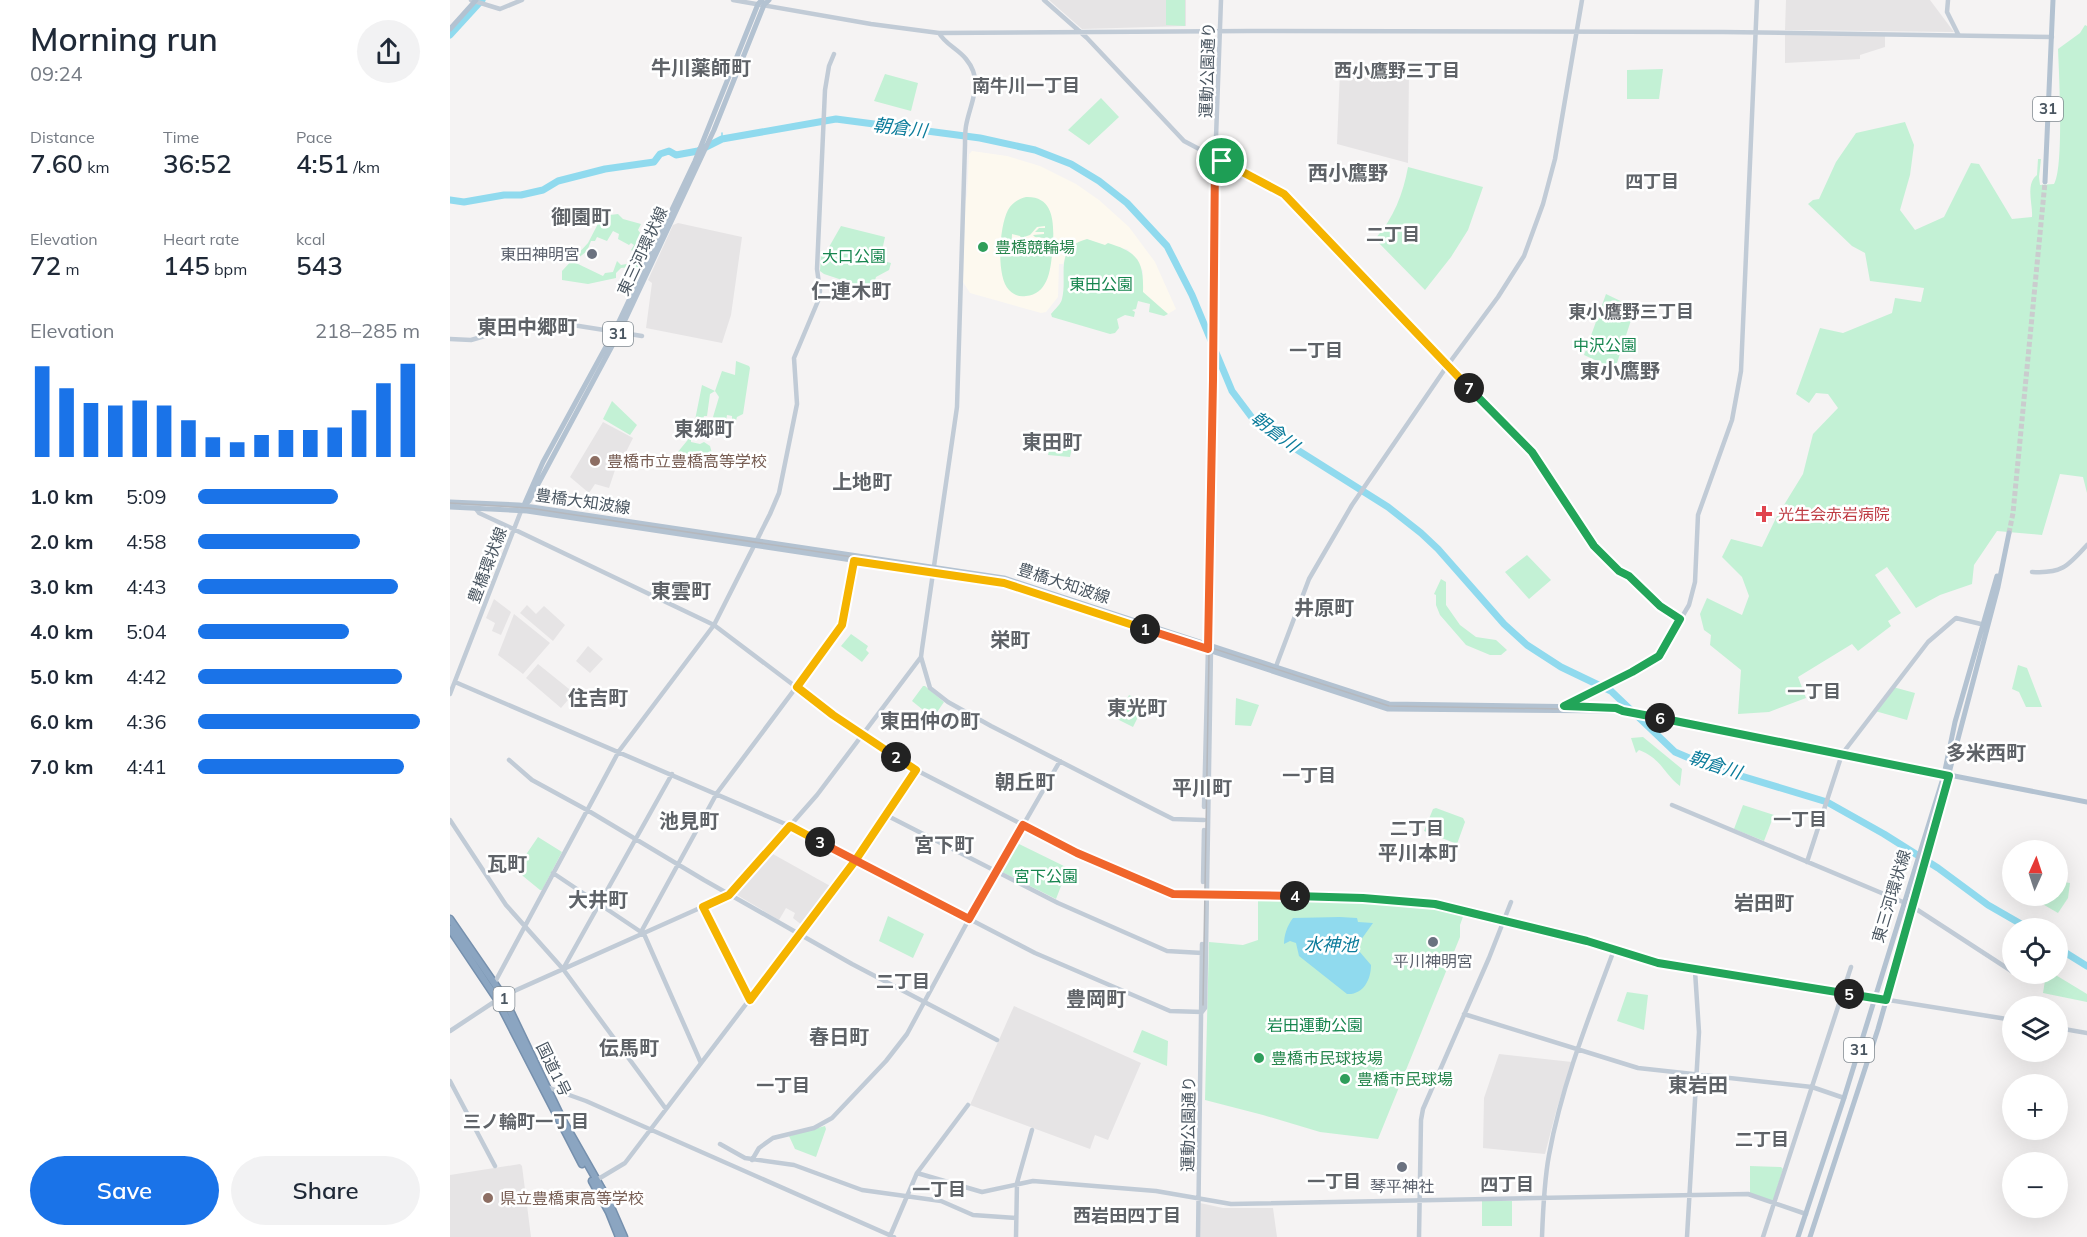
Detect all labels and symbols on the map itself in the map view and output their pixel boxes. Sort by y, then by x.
street label: 運動公園通り [1195,22,1219,118]
district label: 牛川薬師町 [651,55,751,80]
district label: 西小鷹野三丁目 [1334,59,1460,82]
district label: 南牛川一丁目 [972,74,1080,97]
road number: 31 [2033,97,2063,121]
water label: 朝倉川 [872,113,930,142]
pin [1196,135,1247,186]
district label: 西小鷹野 [1308,160,1388,185]
district label: 四丁目 [1625,170,1679,193]
street label: 東三河環状線 [613,203,671,299]
district label: 御園町 [551,204,611,229]
district label: 二丁目 [1366,223,1420,246]
place label: 豊橋競輪場 [995,237,1075,257]
marker: 豊橋競輪場 [976,240,990,254]
place label: 東田神明宮 [500,244,580,264]
park label: 大口公園 [822,246,886,266]
marker: 東田神明宮 [585,247,599,261]
park label: 東田公園 [1069,274,1133,294]
district label: 仁連木町 [811,278,891,303]
district label: 東小鷹野三丁目 [1568,300,1694,323]
district label: 東田中郷町 [477,314,577,339]
road number: 31 [603,322,633,346]
park label: 中沢公園 [1573,335,1637,355]
district label: 一丁目 [1289,339,1343,362]
district label: 東小鷹野 [1580,358,1660,383]
pin: 7 [1454,373,1484,403]
water label: 朝倉川 [1247,406,1305,458]
district label: 東郷町 [674,416,734,441]
district label: 東田町 [1022,429,1082,454]
place label: 豊橋市立豊橋高等学校 [607,451,767,471]
marker: 豊橋市立豊橋高等学校 [588,454,602,468]
district label: 上地町 [832,469,892,494]
street label: 豊橋大知波線 [534,484,632,518]
place label: 光生会赤岩病院 [1778,504,1890,524]
marker: 光生会赤岩病院 [1755,505,1773,523]
street label: 豊橋環状線 [463,524,511,606]
street label: 豊橋大知波線 [1015,559,1113,607]
district label: 東雲町 [651,578,711,603]
district label: 井原町 [1294,595,1354,620]
pin: 1 [1130,614,1160,644]
district label: 栄町 [990,627,1030,652]
district label: 一丁目 [1787,680,1841,703]
district label: 住吉町 [568,685,628,710]
district label: 東光町 [1107,695,1167,720]
pin: 6 [1645,703,1675,733]
district label: 東田仲の町 [880,708,980,733]
district label: 多米西町 [1946,740,2026,765]
pin: 2 [881,742,911,772]
water label: 朝倉川 [1686,745,1746,784]
district label: 一丁目 [1282,764,1336,787]
district label: 朝丘町 [995,769,1055,794]
district label: 平川町 [1172,775,1232,800]
district label: 池見町 [659,808,719,833]
district label: 一丁目 [1773,808,1827,831]
district label: 二丁目 [1390,817,1444,840]
pin: 3 [805,827,835,857]
district label: 宮下町 [914,832,974,857]
district label: 平川本町 [1378,840,1458,865]
north arrow [2002,840,2068,906]
street label: 東三河環状線 [1867,847,1915,945]
district label: 瓦町 [487,851,527,876]
park label: 宮下公園 [1014,866,1078,886]
pin: 4 [1280,881,1310,911]
district label: 大井町 [568,887,628,912]
district label: 岩田町 [1734,890,1794,915]
water label: 水神池 [1304,933,1360,956]
marker: 平川神明宮 [1426,935,1440,949]
place label: 平川神明宮 [1393,951,1473,971]
district label: 二丁目 [876,970,930,993]
pin: 5 [1834,979,1864,1009]
district label: 豊岡町 [1066,986,1126,1011]
road number: 1 [494,987,514,1011]
park label: 岩田運動公園 [1267,1015,1363,1035]
district label: 春日町 [809,1024,869,1049]
district label: 伝馬町 [599,1035,659,1060]
road number: 31 [1844,1038,1874,1062]
street label: 国道1号 [532,1039,576,1099]
place label: 豊橋市民球技場 [1271,1048,1383,1068]
marker: 豊橋市民球技場 [1252,1051,1266,1065]
place label: 豊橋市民球場 [1357,1069,1453,1089]
marker: 豊橋市民球場 [1338,1072,1352,1086]
district label: 東岩田 [1668,1072,1728,1097]
district label: 一丁目 [756,1074,810,1097]
street label: 運動公園通り [1177,1076,1199,1172]
district label: 三ノ輪町一丁目 [463,1110,589,1133]
district label: 二丁目 [1735,1128,1789,1151]
marker: 琴平神社 [1395,1160,1409,1174]
district label: 一丁目 [1307,1170,1361,1193]
district label: 四丁目 [1480,1173,1534,1196]
place label: 琴平神社 [1370,1176,1434,1196]
district label: 一丁目 [912,1178,966,1201]
place label: 県立豊橋東高等学校 [500,1188,644,1208]
marker: 県立豊橋東高等学校 [481,1191,495,1205]
district label: 西岩田四丁目 [1073,1204,1181,1227]

